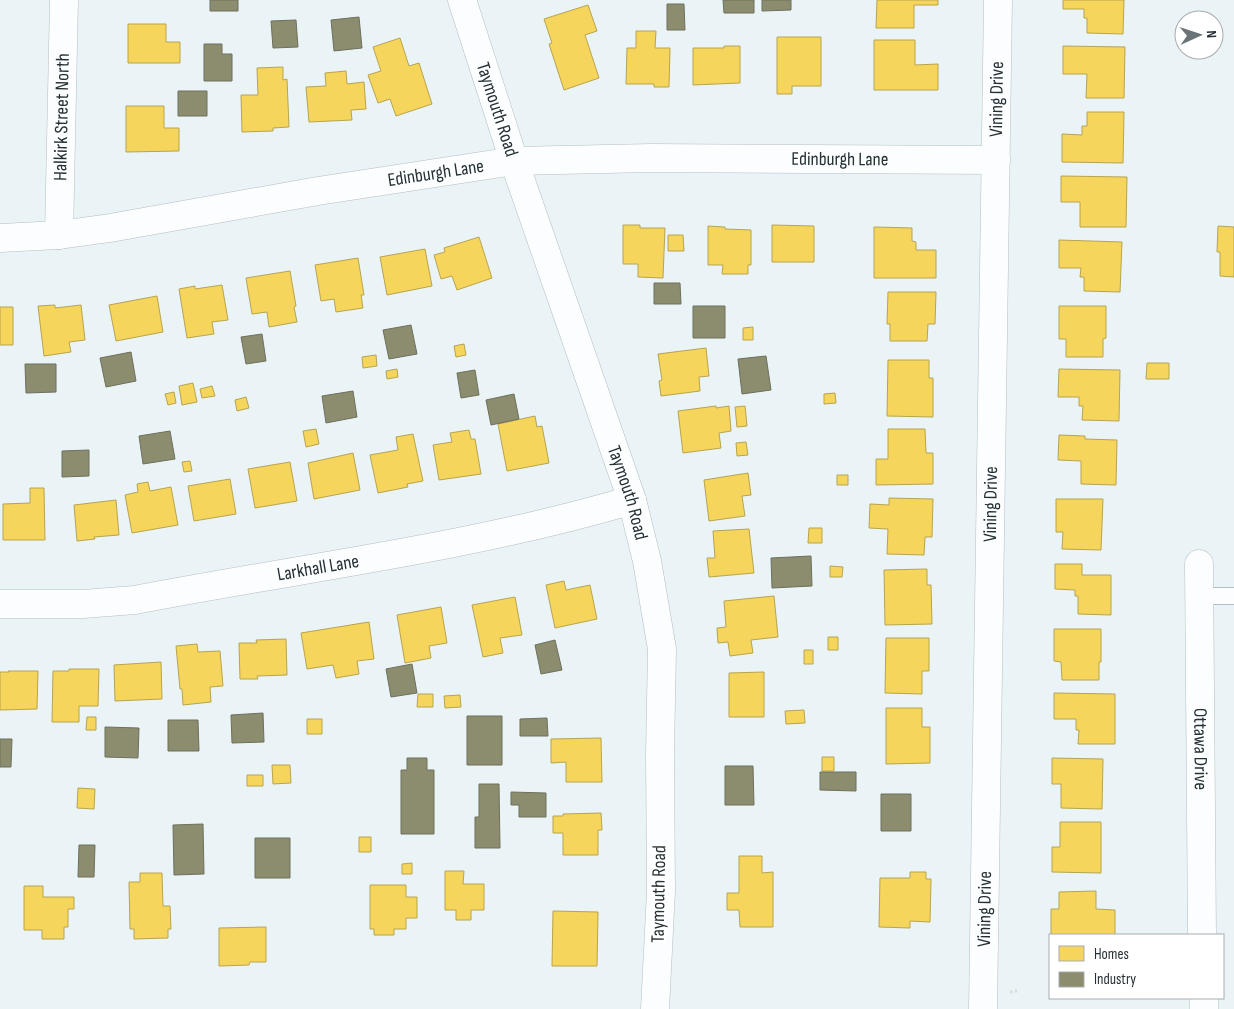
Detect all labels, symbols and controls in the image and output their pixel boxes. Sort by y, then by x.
north arrow [1174,10,1224,60]
text: N [1203,30,1220,39]
street label: Halkirk Street North [49,53,74,181]
street label: Taymouth Road [471,59,523,159]
street label: Vining Drive [984,61,1009,137]
street label: Edinburgh Lane [791,147,888,171]
street label: Edinburgh Lane [386,154,486,192]
street label: Taymouth Road [602,442,653,542]
street label: Vining Drive [978,466,1003,542]
street label: Larkhall Lane [275,549,361,586]
street label: Ottawa Drive [1189,708,1212,790]
street label: Taymouth Road [647,845,671,943]
street label: Vining Drive [972,871,997,947]
legend [1049,934,1224,999]
text: Homes [1094,945,1129,964]
text: Industry [1094,970,1136,989]

